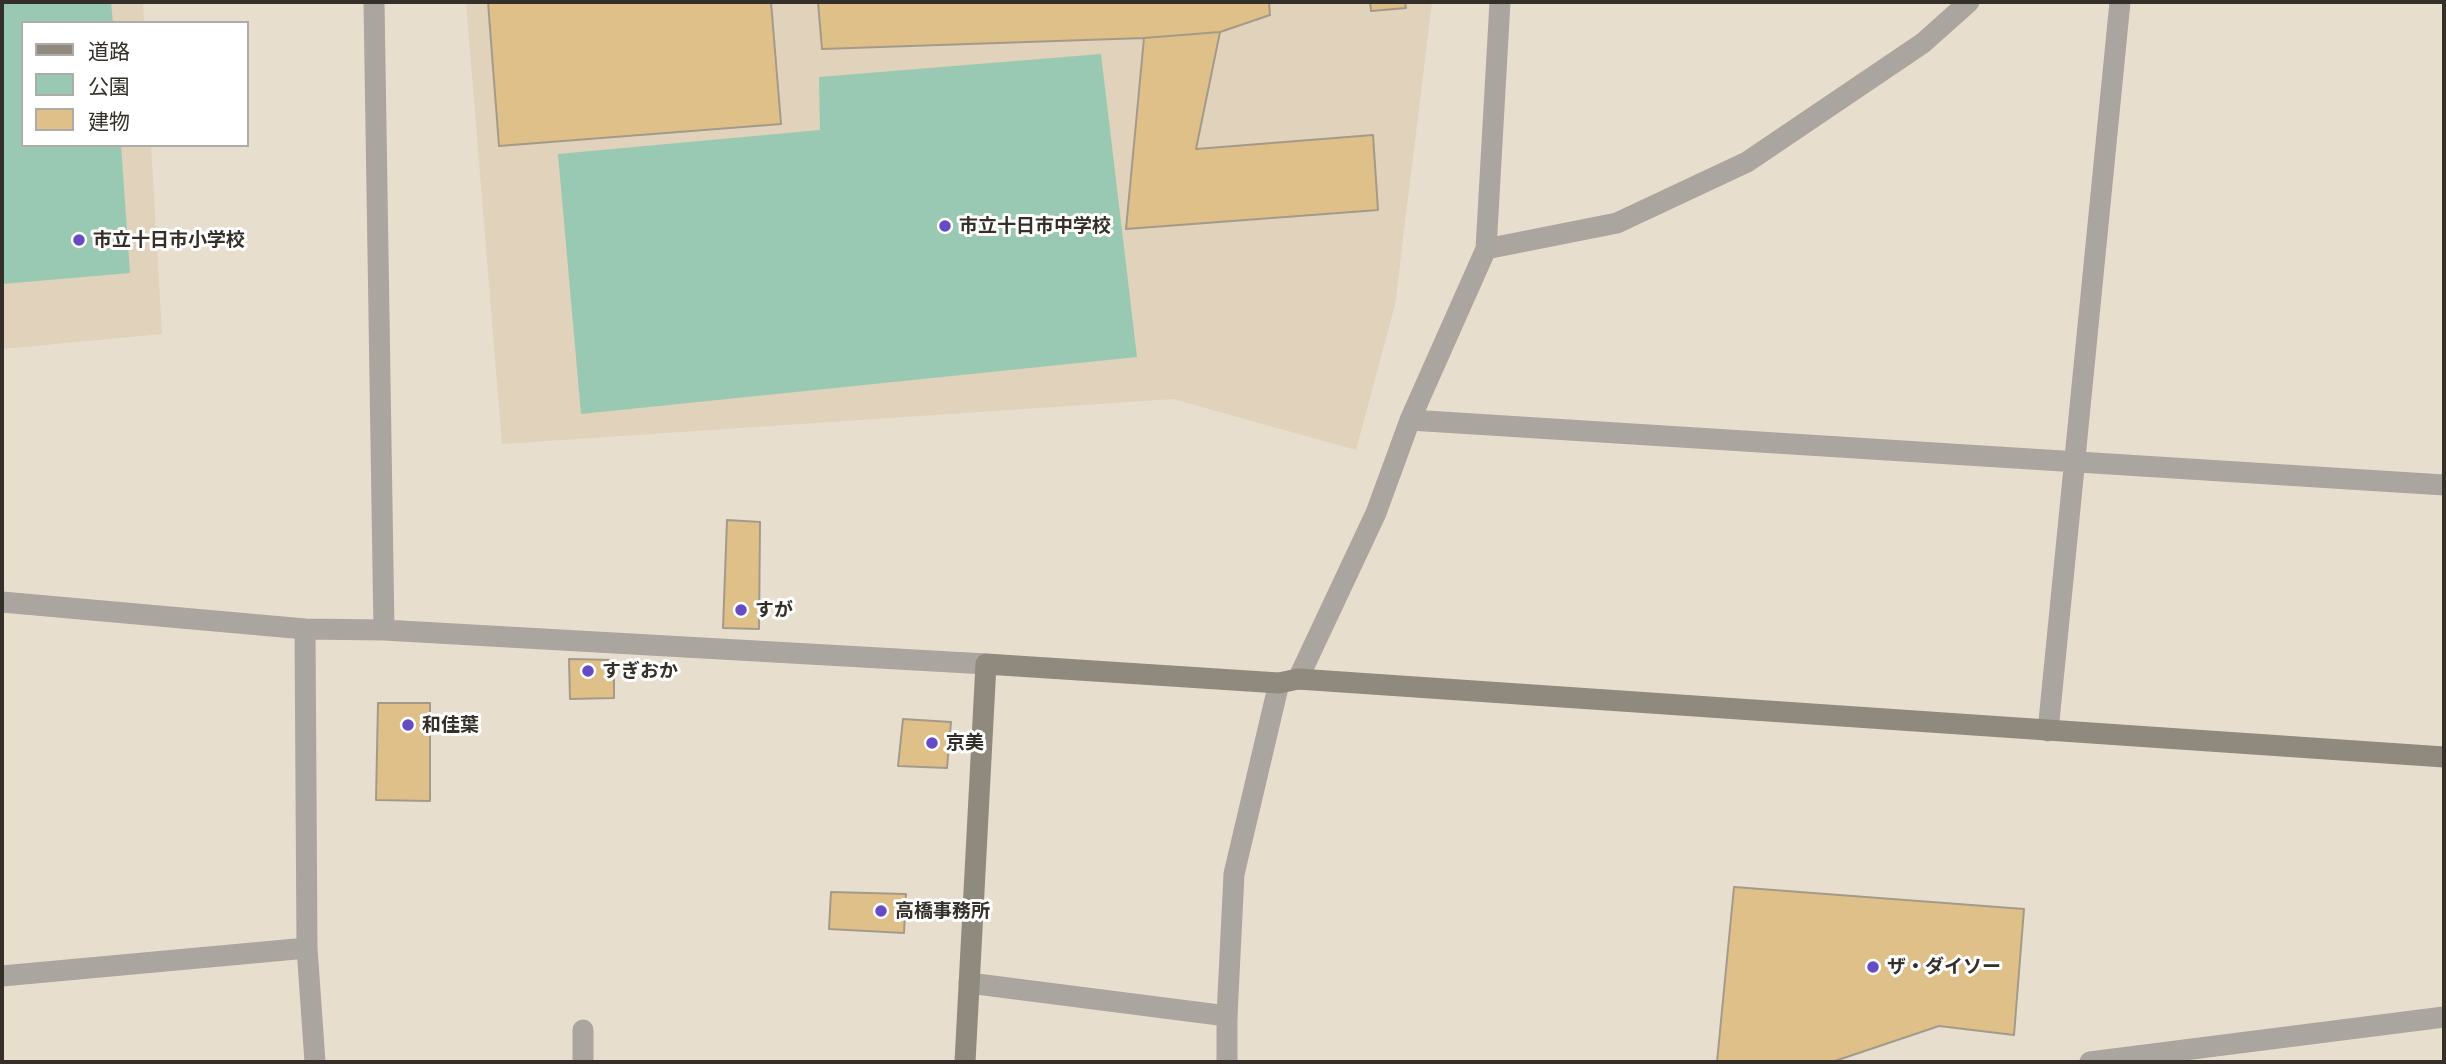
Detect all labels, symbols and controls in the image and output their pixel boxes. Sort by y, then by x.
legend [21,21,248,147]
text: 道路 [88,38,130,63]
text: 公園 [88,73,130,98]
text: 建物 [88,108,130,133]
place label: 市立十日市中学校 [959,215,1111,237]
marker: 市立十日市中学校 [937,218,953,234]
place label: 市立十日市小学校 [93,229,245,251]
marker: 市立十日市小学校 [71,232,87,248]
place label: すが [755,599,793,621]
marker: すが [733,602,749,618]
place label: すぎおか [602,660,678,682]
marker: すぎおか [580,663,596,679]
place label: 和佳葉 [422,714,479,736]
marker: 和佳葉 [400,717,416,733]
place label: 京美 [946,732,984,754]
marker: 京美 [924,735,940,751]
place label: 高橋事務所 [895,900,990,922]
marker: 高橋事務所 [873,903,889,919]
place label: ザ・ダイソー [1887,956,2001,978]
marker: ザ・ダイソー [1865,959,1881,975]

